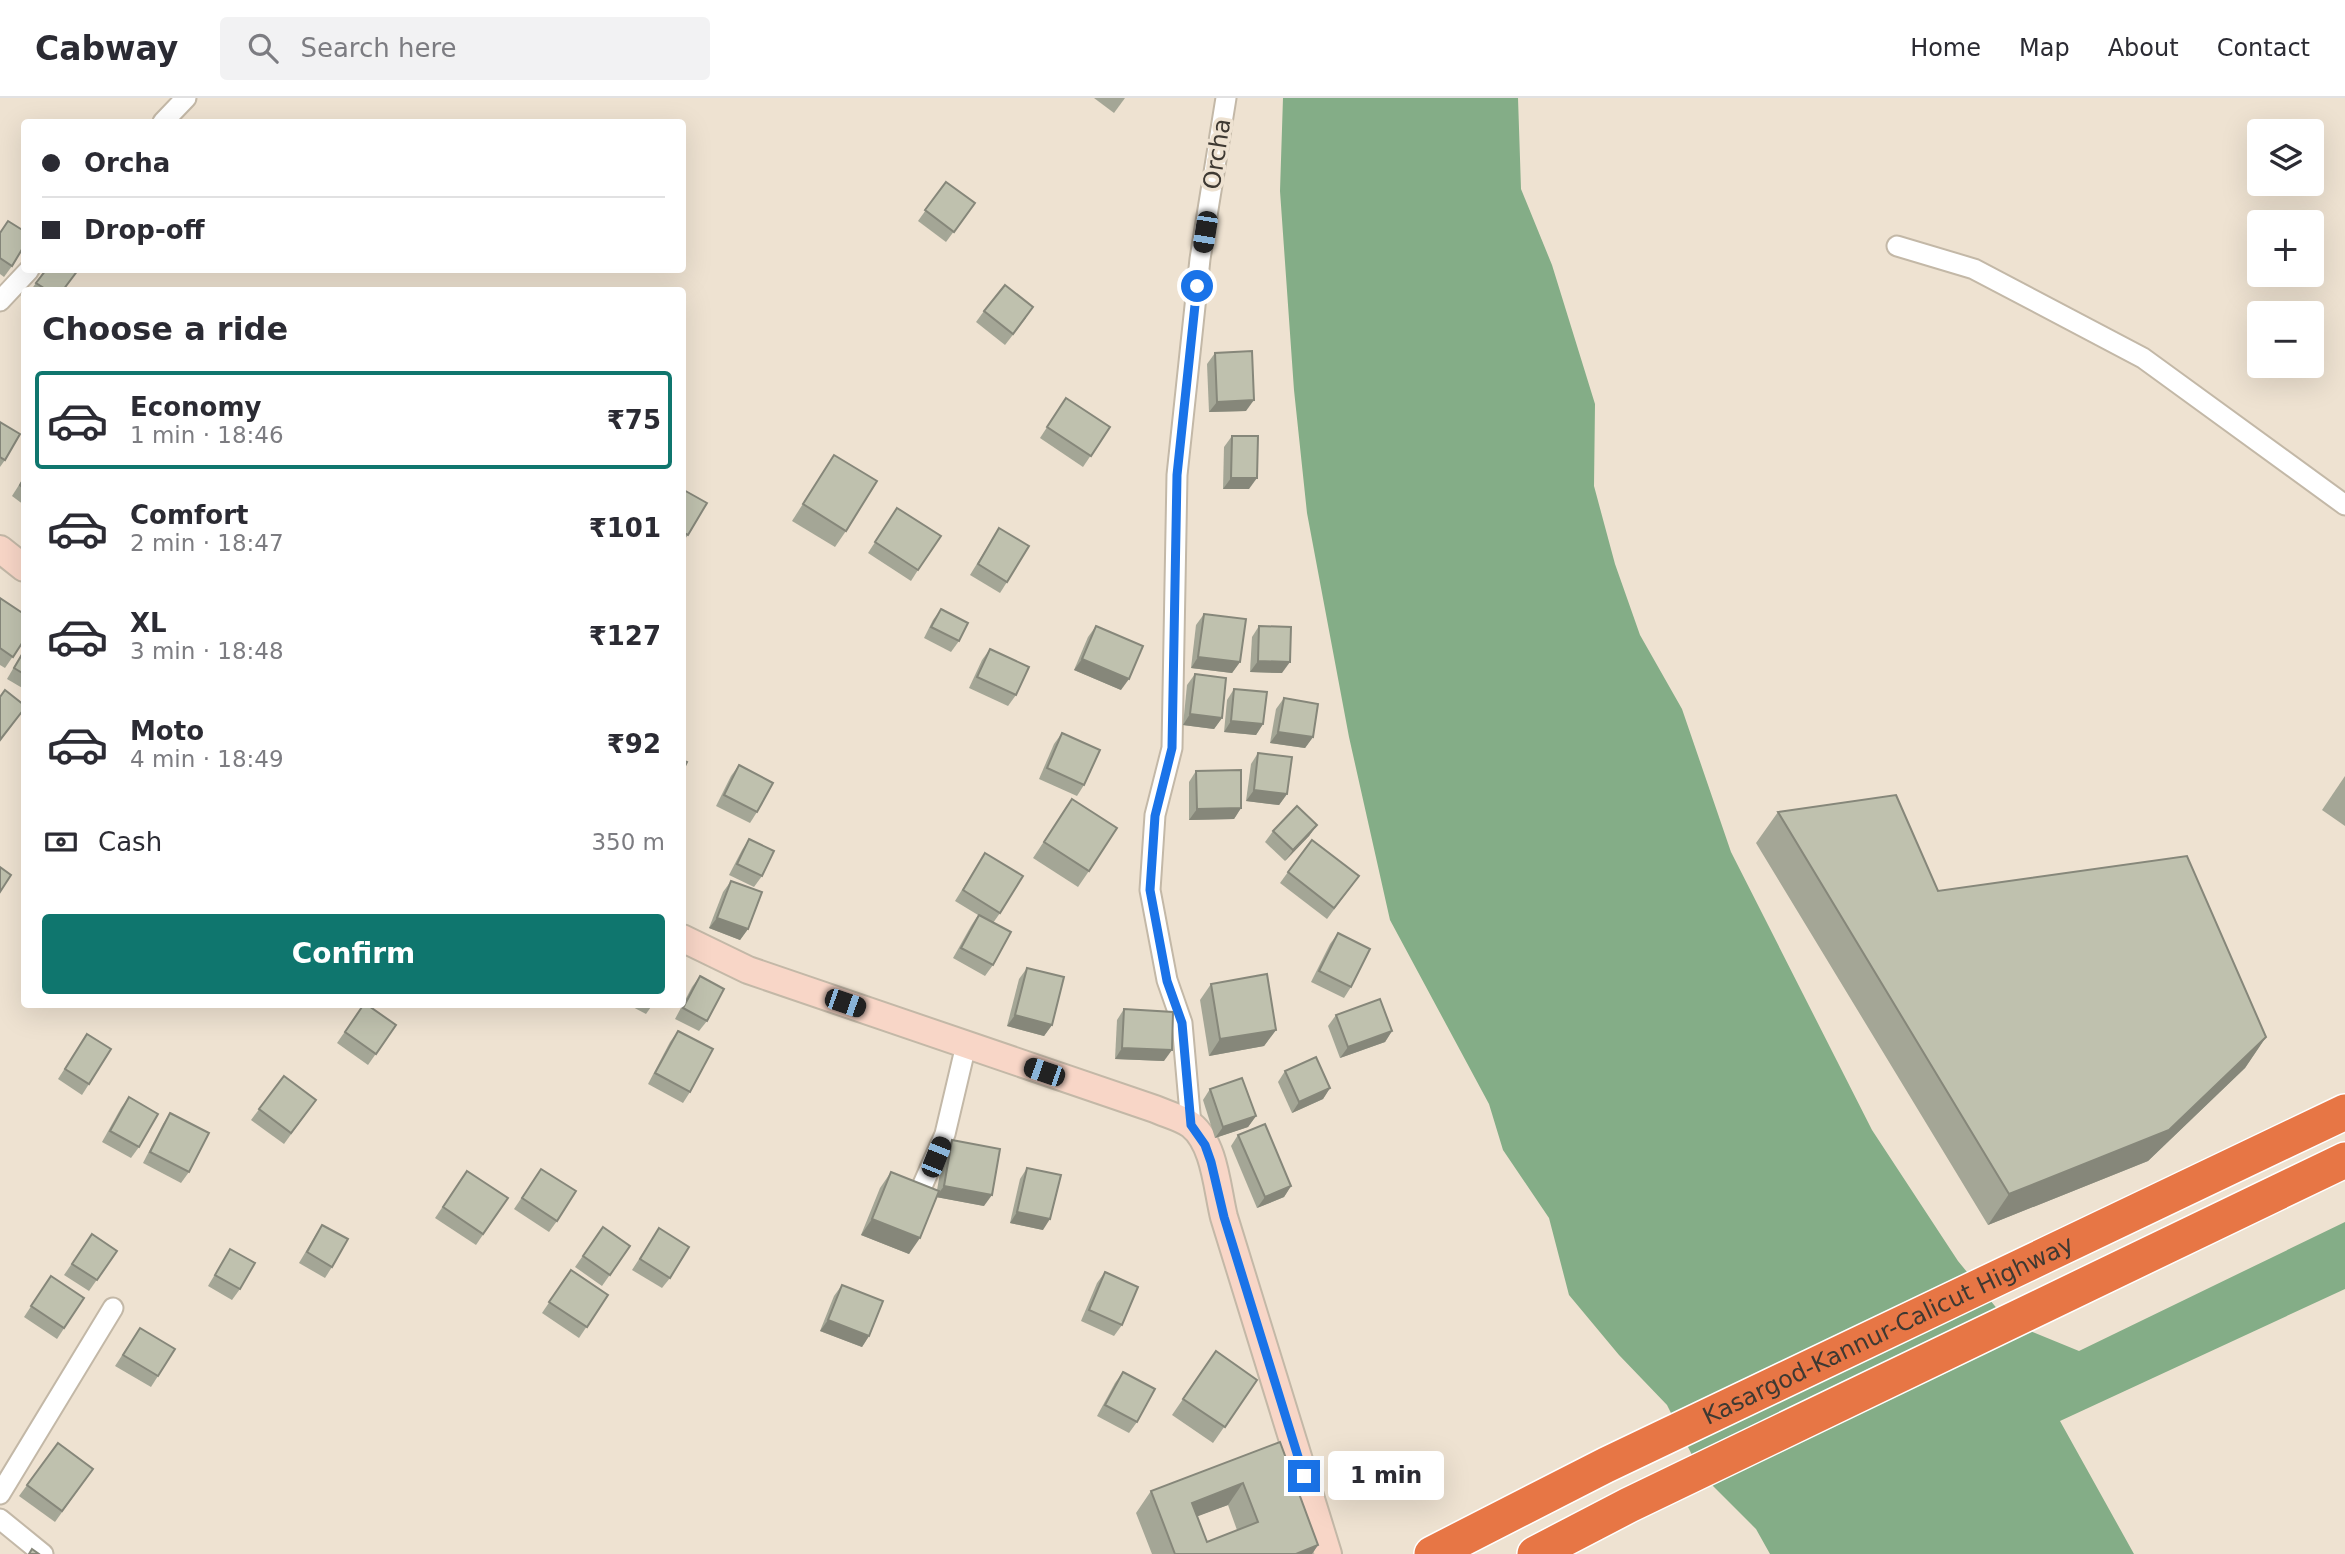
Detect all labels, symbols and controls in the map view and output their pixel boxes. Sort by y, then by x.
search box [220,17,710,80]
text: Cabway [35,29,178,68]
icon: search [244,29,282,67]
text: Search here [300,33,457,63]
text: Home [1910,34,1981,62]
text: Map [2019,34,2070,62]
text: About [2108,34,2179,62]
text: Contact [2217,34,2310,62]
street label: Orcha [1198,117,1236,191]
map controls [2247,119,2324,378]
button: layers [2247,119,2324,196]
text: Orcha [84,148,170,178]
car [1192,210,1219,254]
button: + [2247,210,2324,287]
text: Drop-off [84,215,205,245]
route start [1181,270,1213,302]
button: − [2247,301,2324,378]
text: Choose a ride [42,310,288,348]
icon: car [46,389,109,452]
text: Economy [130,392,261,422]
text: ₹75 [607,405,661,435]
text: 1 min · 18:46 [130,422,284,448]
icon: car [46,497,109,560]
text: Comfort [130,500,248,530]
text: ₹101 [589,513,661,543]
text: 2 min · 18:47 [130,530,284,556]
icon: car [46,605,109,668]
text: XL [130,608,167,638]
text: ₹127 [589,621,661,651]
text: 3 min · 18:48 [130,638,284,664]
icon: car [46,713,109,776]
text: Moto [130,716,204,746]
text: ₹92 [607,729,661,759]
text: 4 min · 18:49 [130,746,284,772]
icon: cash [42,823,80,861]
text: Cash [98,827,162,857]
text: 350 m [591,829,665,855]
button: Confirm [42,914,665,994]
car [822,986,869,1020]
car [1021,1055,1068,1089]
car [919,1134,954,1180]
street label: Kasargod-Kannur-Calicut Highway [1698,1230,2078,1431]
callout: 1 min [1328,1452,1444,1500]
route end [1288,1460,1320,1492]
text: 1 min [1350,1462,1422,1488]

